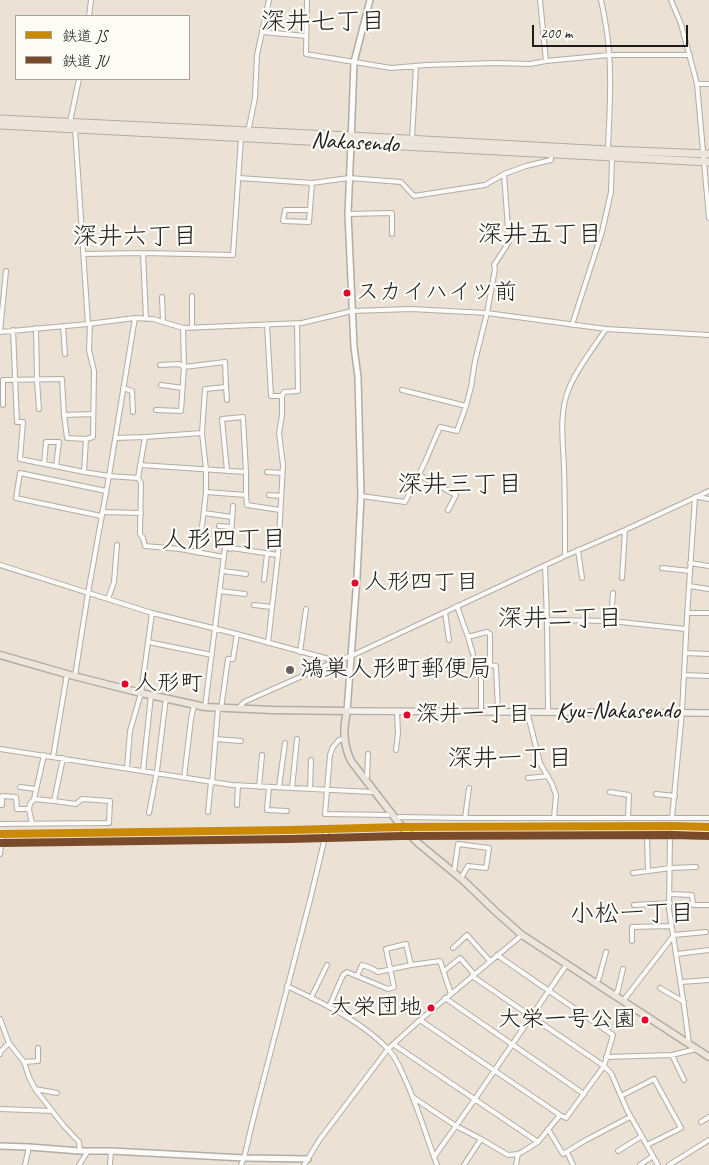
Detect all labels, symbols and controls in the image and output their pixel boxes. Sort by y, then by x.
district label: 深井七丁目 [261,7,385,37]
legend [15,15,190,80]
scale bar [534,15,690,47]
text: 200 m [540,24,572,43]
text: 鉄道 JS [62,27,107,46]
text: 鉄道 JU [62,52,107,71]
street label: Nakasendo [310,126,400,160]
district label: 深井五丁目 [478,220,602,250]
district label: 深井六丁目 [73,222,197,252]
place label: スカイハイツ前 [356,279,517,307]
marker: スカイハイツ前 [342,288,352,298]
district label: 深井三丁目 [398,470,522,500]
district label: 人形四丁目 [162,525,286,555]
place label: 人形四丁目 [364,569,479,597]
marker: 人形四丁目 [350,578,360,588]
district label: 深井二丁目 [498,604,622,634]
place label: 鴻巣人形町郵便局 [300,656,492,684]
marker: 鴻巣人形町郵便局 [284,664,296,676]
place label: 人形町 [134,670,203,698]
marker: 人形町 [120,679,130,689]
street label: Kyu-Nakasendo [556,698,680,726]
place label: 深井一丁目 [416,701,531,729]
marker: 深井一丁目 [402,710,412,720]
district label: 深井一丁目 [448,744,572,774]
district label: 小松一丁目 [570,899,694,929]
place label: 大栄団地 [330,994,422,1022]
marker: 大栄団地 [426,1003,436,1013]
place label: 大栄一号公園 [498,1006,636,1034]
marker: 大栄一号公園 [640,1015,650,1025]

